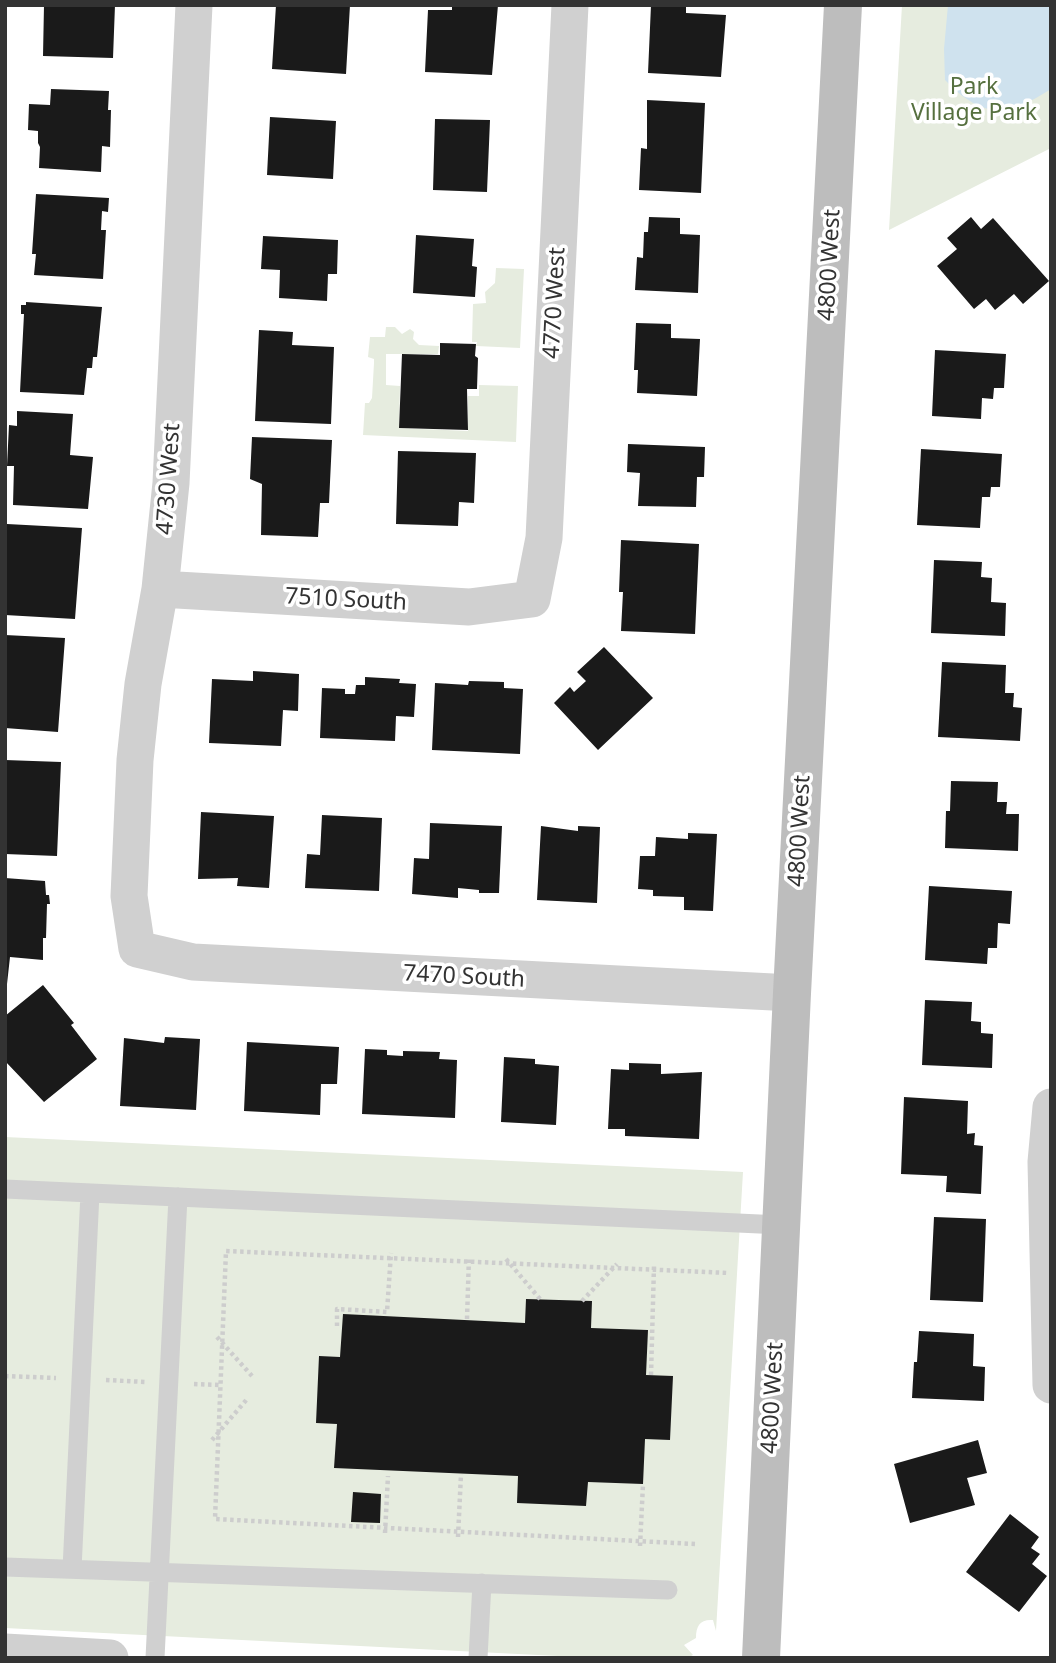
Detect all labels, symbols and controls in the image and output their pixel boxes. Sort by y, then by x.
park label: Park Village Park [911,73,1037,127]
street label: 4800 West [813,208,847,322]
street label: 4770 West [538,246,572,360]
street label: 4730 West [151,422,187,536]
street label: 7510 South [284,583,408,617]
street label: 4800 West [783,774,817,888]
street label: 7470 South [402,960,526,994]
street label: 4800 West [756,1341,790,1455]

